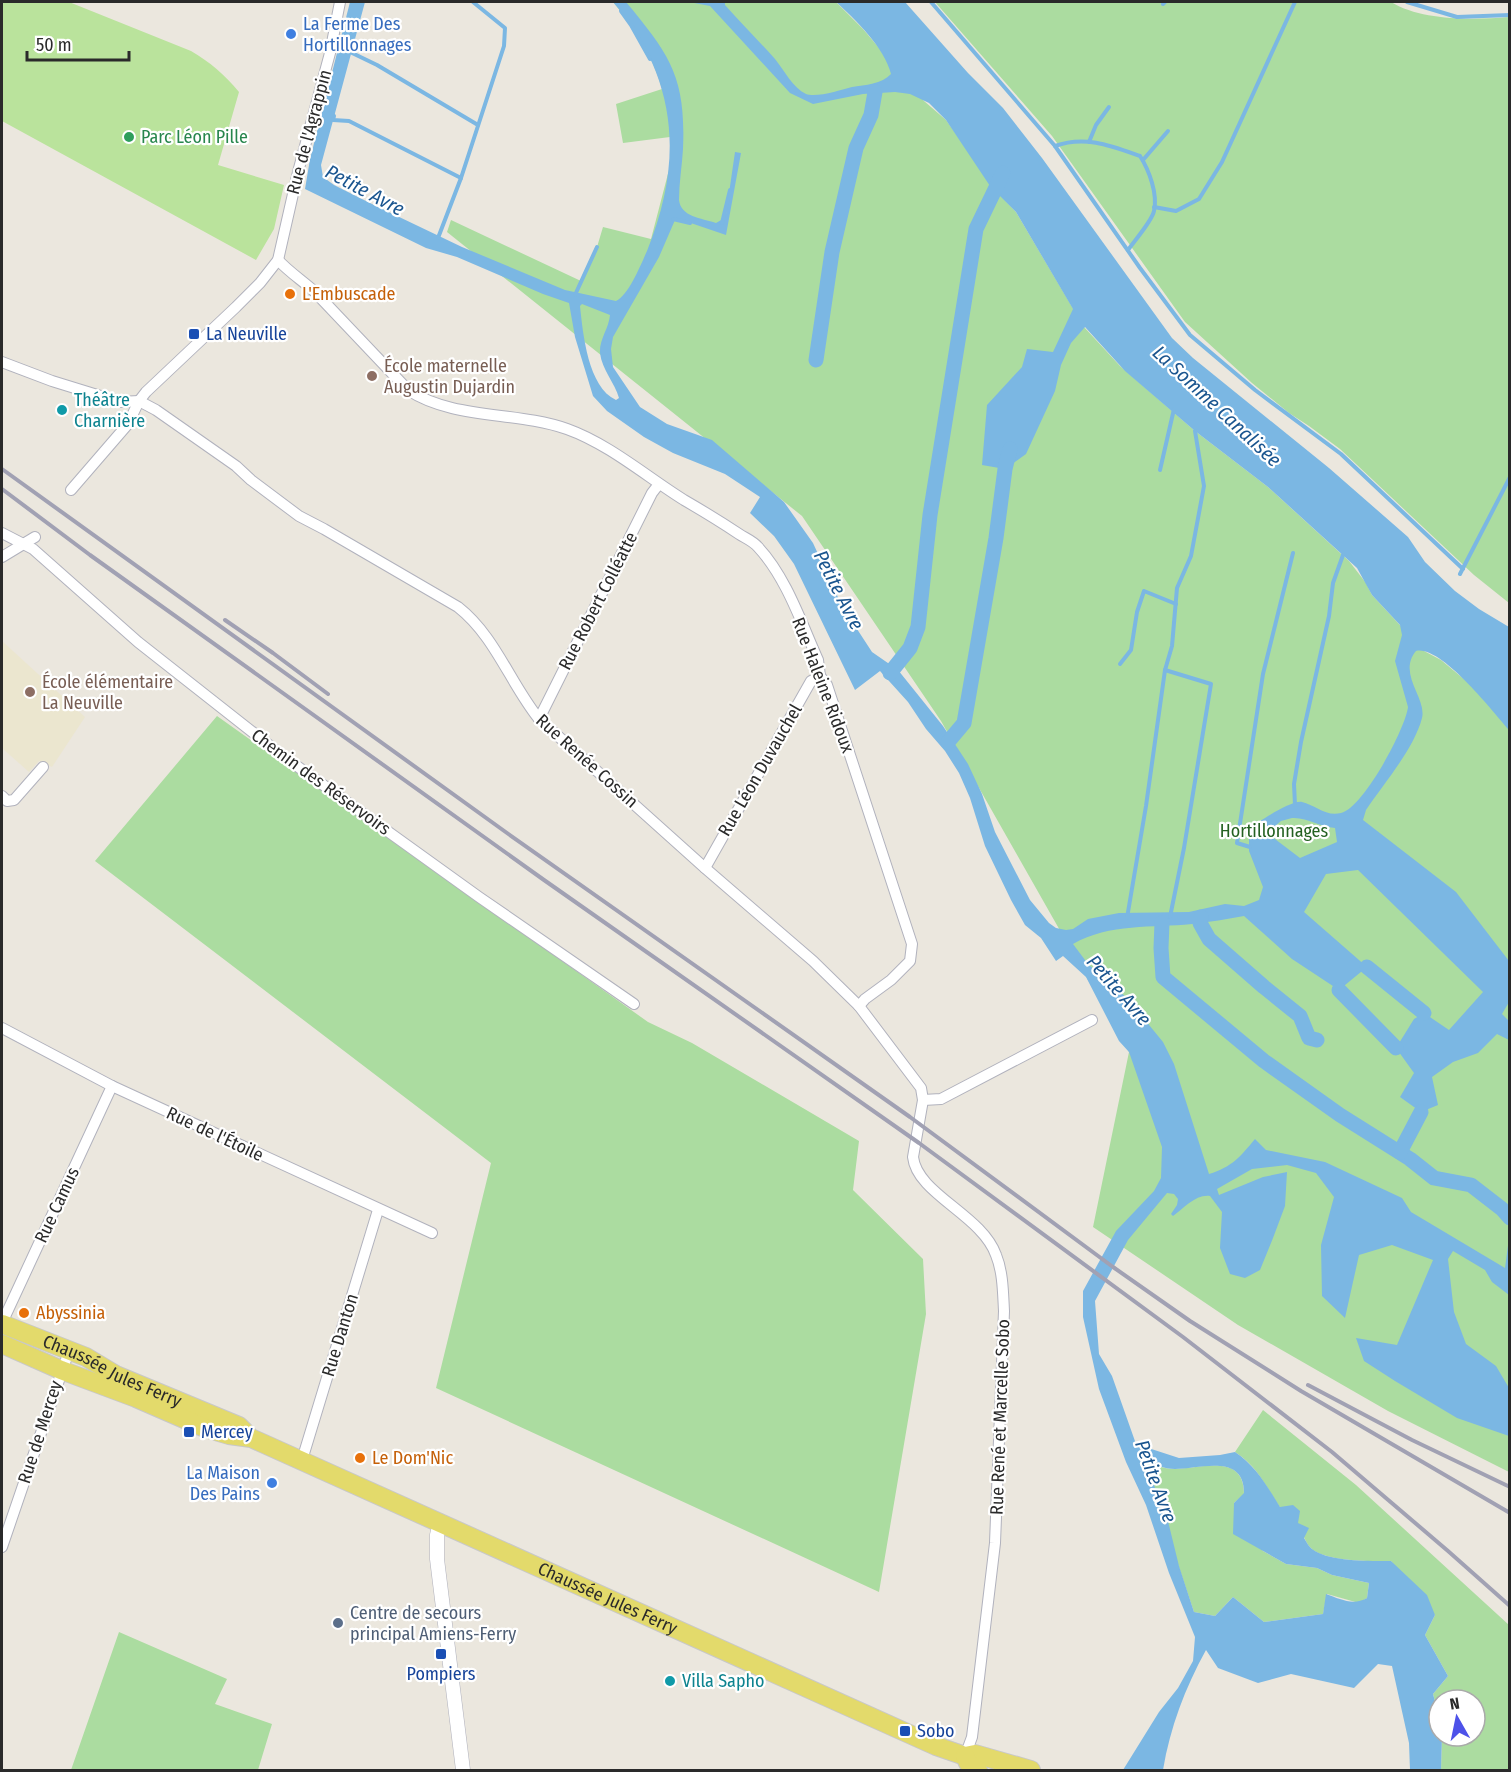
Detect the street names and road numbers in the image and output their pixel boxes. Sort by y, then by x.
street label: Rue de l'Agrappin [282,67,336,197]
street label: Rue Robert Colléatte [554,528,642,674]
street label: Rue Haleine Ridoux [787,614,859,756]
street label: Rue Léon Duvauchel [713,700,807,840]
street label: Rue Renée Cossin [531,709,643,813]
street label: Chemin des Réservoirs [247,724,395,840]
street label: Rue de l'Étoile [163,1101,268,1166]
street label: Rue Camus [30,1163,84,1246]
street label: Rue Danton [317,1291,363,1379]
street label: Rue René et Marcelle Sobo [986,1319,1014,1515]
street label: Chaussée Jules Ferry [40,1330,185,1412]
street label: Rue de Mercey [13,1378,67,1486]
street label: Chaussée Jules Ferry [534,1557,681,1639]

